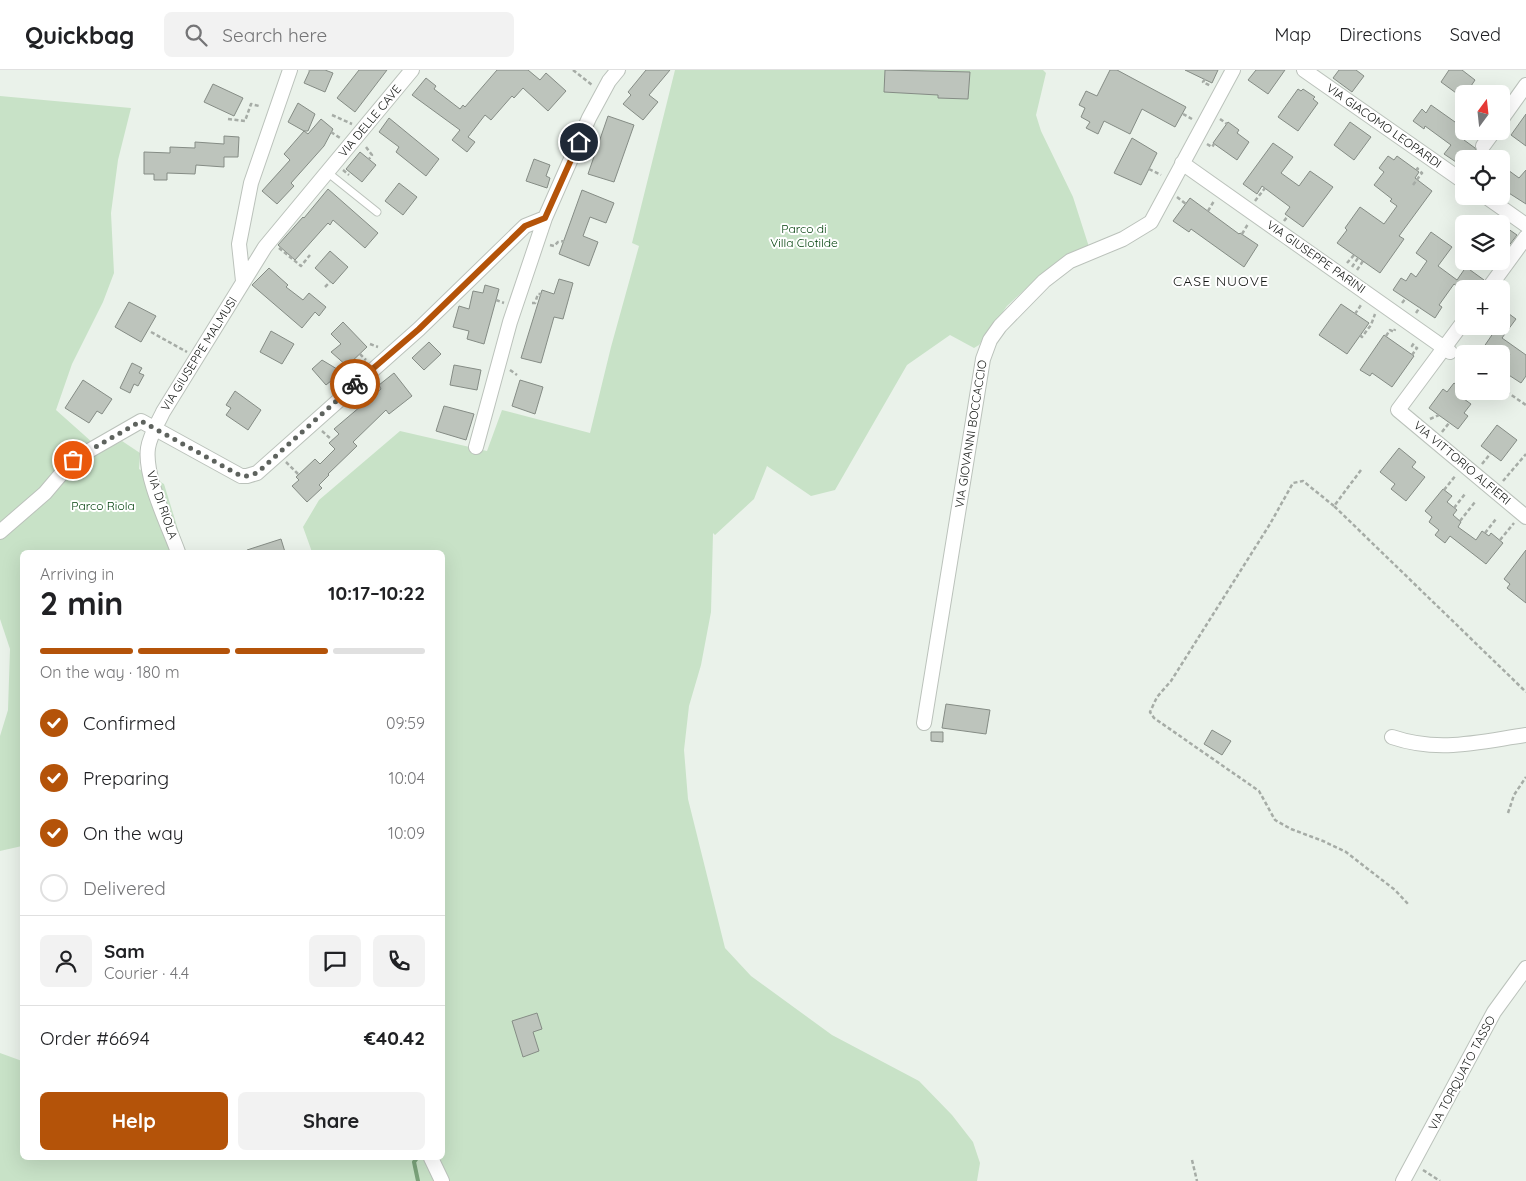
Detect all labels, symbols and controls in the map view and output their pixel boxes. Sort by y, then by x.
search box [164,12,514,57]
text: Quickbag [25,20,134,50]
icon: search [182,21,210,49]
text: Search here [222,23,327,47]
text: Map [1274,23,1311,46]
text: Directions [1339,23,1422,46]
text: Saved [1450,23,1501,46]
street label: VIA GIACOMO LEOPARDI [1324,80,1445,171]
street label: VIA DELLE CAVE [335,81,404,160]
north arrow [1455,85,1510,140]
map controls [1455,85,1510,400]
pin [558,121,600,163]
icon: home [565,128,593,156]
button: locate [1455,150,1510,205]
button: layers [1455,215,1510,270]
street label: VIA GIUSEPPE PARINI [1264,217,1368,296]
park label: Parco di Villa Clotilde [770,221,838,250]
district label: CASE NUOVE [1173,272,1269,290]
button: + [1455,280,1510,335]
street label: VIA GIUSEPPE MALMUSI [157,294,240,414]
button: − [1455,345,1510,400]
courier [330,359,380,409]
street label: VIA GIOVANNI BOCCACCIO [951,359,990,509]
icon: bike [341,370,369,398]
street label: VIA VITTORIO ALFIERI [1411,418,1514,508]
pin [52,439,94,481]
icon: bag [59,446,87,474]
street label: VIA DI RIOLA [144,469,181,541]
park label: Parco Riola [71,498,135,513]
text: Arriving in [40,564,114,584]
text: 10:17–10:22 [328,581,425,605]
text: 2 min [40,583,123,623]
text: On the way · 180 m [40,662,180,682]
icon: check [40,709,68,737]
text: Confirmed [83,711,176,735]
text: 09:59 [386,713,425,733]
icon: check [40,764,68,792]
text: Preparing [83,766,169,790]
text: 10:04 [389,768,425,788]
icon: check [40,819,68,847]
text: On the way [83,821,184,845]
text: 10:09 [388,823,425,843]
text: Delivered [83,876,166,900]
button: person [40,935,92,987]
button: chat [309,935,361,987]
button: phone [373,935,425,987]
text: Sam [104,939,145,963]
text: Courier · 4.4 [104,963,189,983]
street label: VIA TORQUATO TASSO [1425,1013,1498,1133]
text: Order #6694 [40,1026,150,1050]
text: €40.42 [364,1026,425,1050]
button: Help [40,1092,228,1150]
button: Share [238,1092,425,1150]

